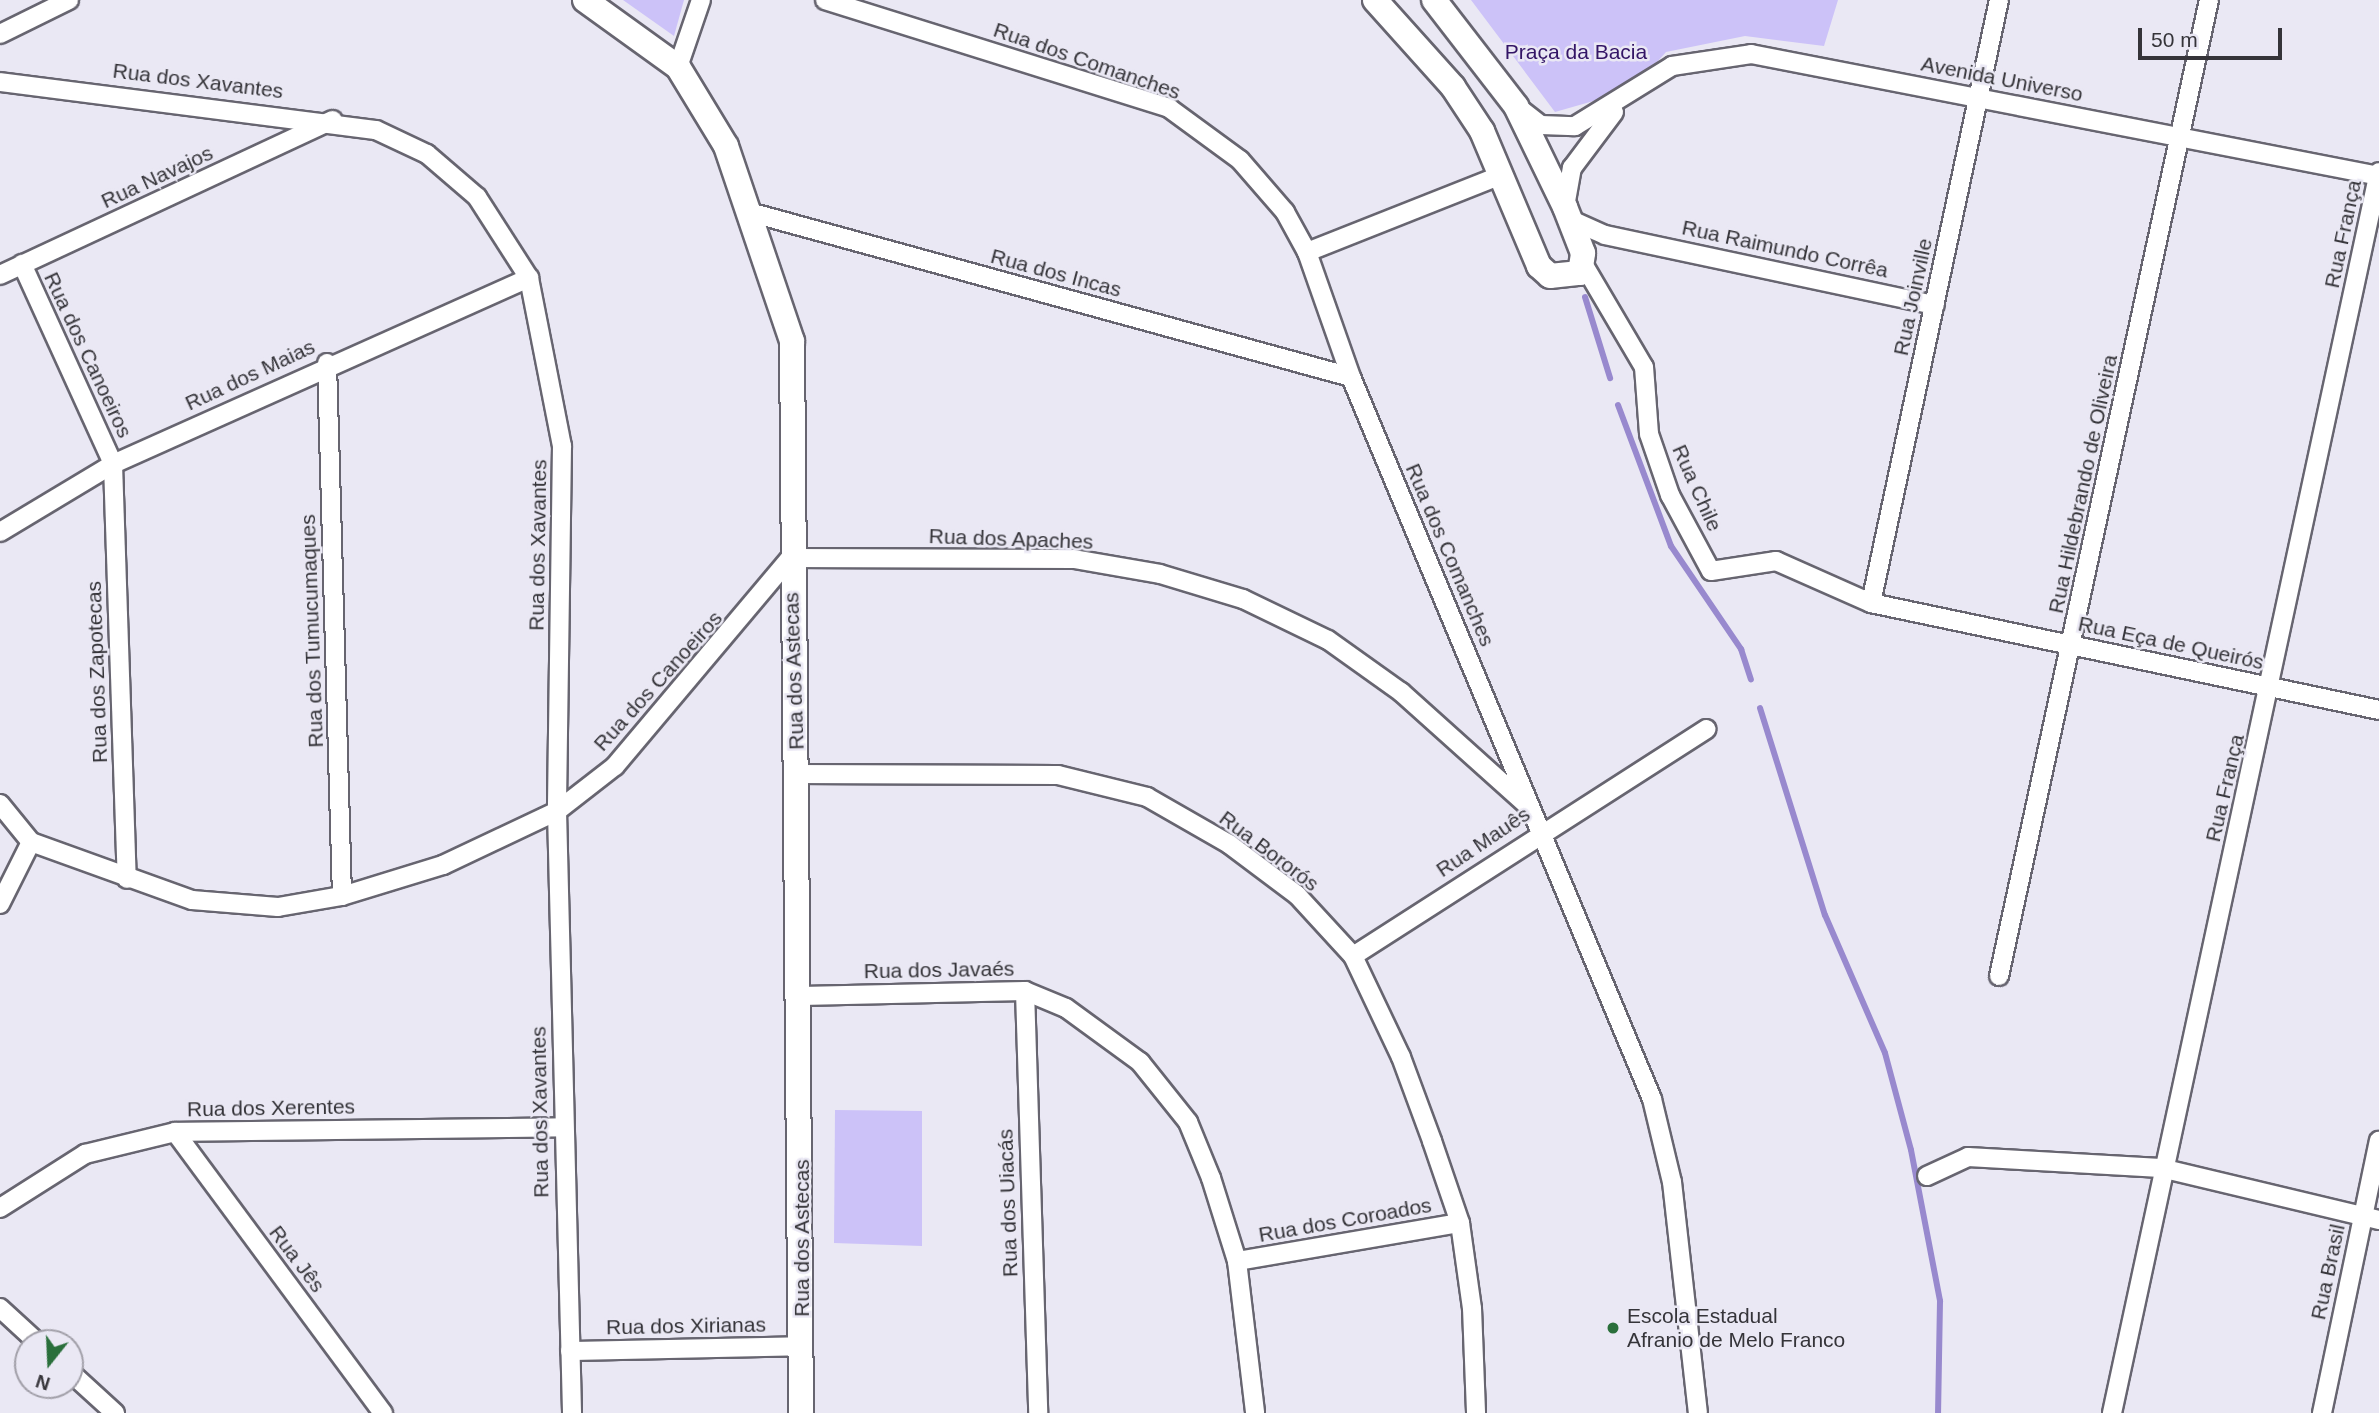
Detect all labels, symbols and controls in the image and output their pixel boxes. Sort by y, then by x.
scale bar [2141,14,2284,58]
street label: Rua dos Comanches [990,17,1184,105]
text: 50 m [2151,28,2198,51]
park label: Praça da Bacia [1505,39,1647,65]
street label: Avenida Universo [1919,51,2085,107]
street label: Rua dos Xavantes [111,58,285,104]
street label: Rua Navajos [97,140,217,214]
street label: Rua França [2319,178,2367,290]
street label: Rua Raimundo Corrêa [1680,215,1890,283]
street label: Rua Joinville [1888,236,1938,358]
street label: Rua dos Incas [988,243,1124,303]
street label: Rua dos Canoeiros [39,268,137,442]
street label: Rua dos Maias [181,334,319,416]
street label: Rua Hildebrando de Oliveira [2043,352,2123,616]
street label: Rua Chile [1667,441,1727,535]
street label: Rua dos Xavantes [524,459,552,631]
street label: Rua dos Comanches [1400,460,1500,650]
street label: Rua dos Tumucumaques [295,514,329,748]
street label: Rua dos Apaches [928,524,1094,554]
street label: Rua dos Zapotecas [81,581,113,763]
street label: Rua dos Astecas [779,591,809,751]
street label: Rua dos Canoeiros [588,606,728,756]
street label: Rua Eça de Queirós [2076,611,2266,675]
street label: Rua França [2200,732,2250,844]
street label: Rua Mauês [1431,802,1535,882]
street label: Rua Bororós [1214,805,1324,897]
street label: Rua dos Javaés [863,956,1015,984]
street label: Rua dos Xavantes [526,1026,554,1198]
street label: Rua dos Xerentes [187,1094,355,1122]
street label: Rua dos Uiacás [993,1128,1023,1278]
street label: Rua dos Astecas [789,1159,815,1317]
street label: Rua dos Coroados [1257,1192,1433,1248]
street label: Rua Jês [264,1221,330,1297]
street label: Rua Brasil [2306,1222,2350,1322]
place label: Escola Estadual Afranio de Melo Franco [1627,1303,1845,1353]
street label: Rua dos Xirianas [606,1312,766,1340]
marker: Escola Estadual Afranio de Melo Franco [1605,1320,1621,1336]
north arrow [14,1329,84,1399]
text: N [33,1370,53,1395]

